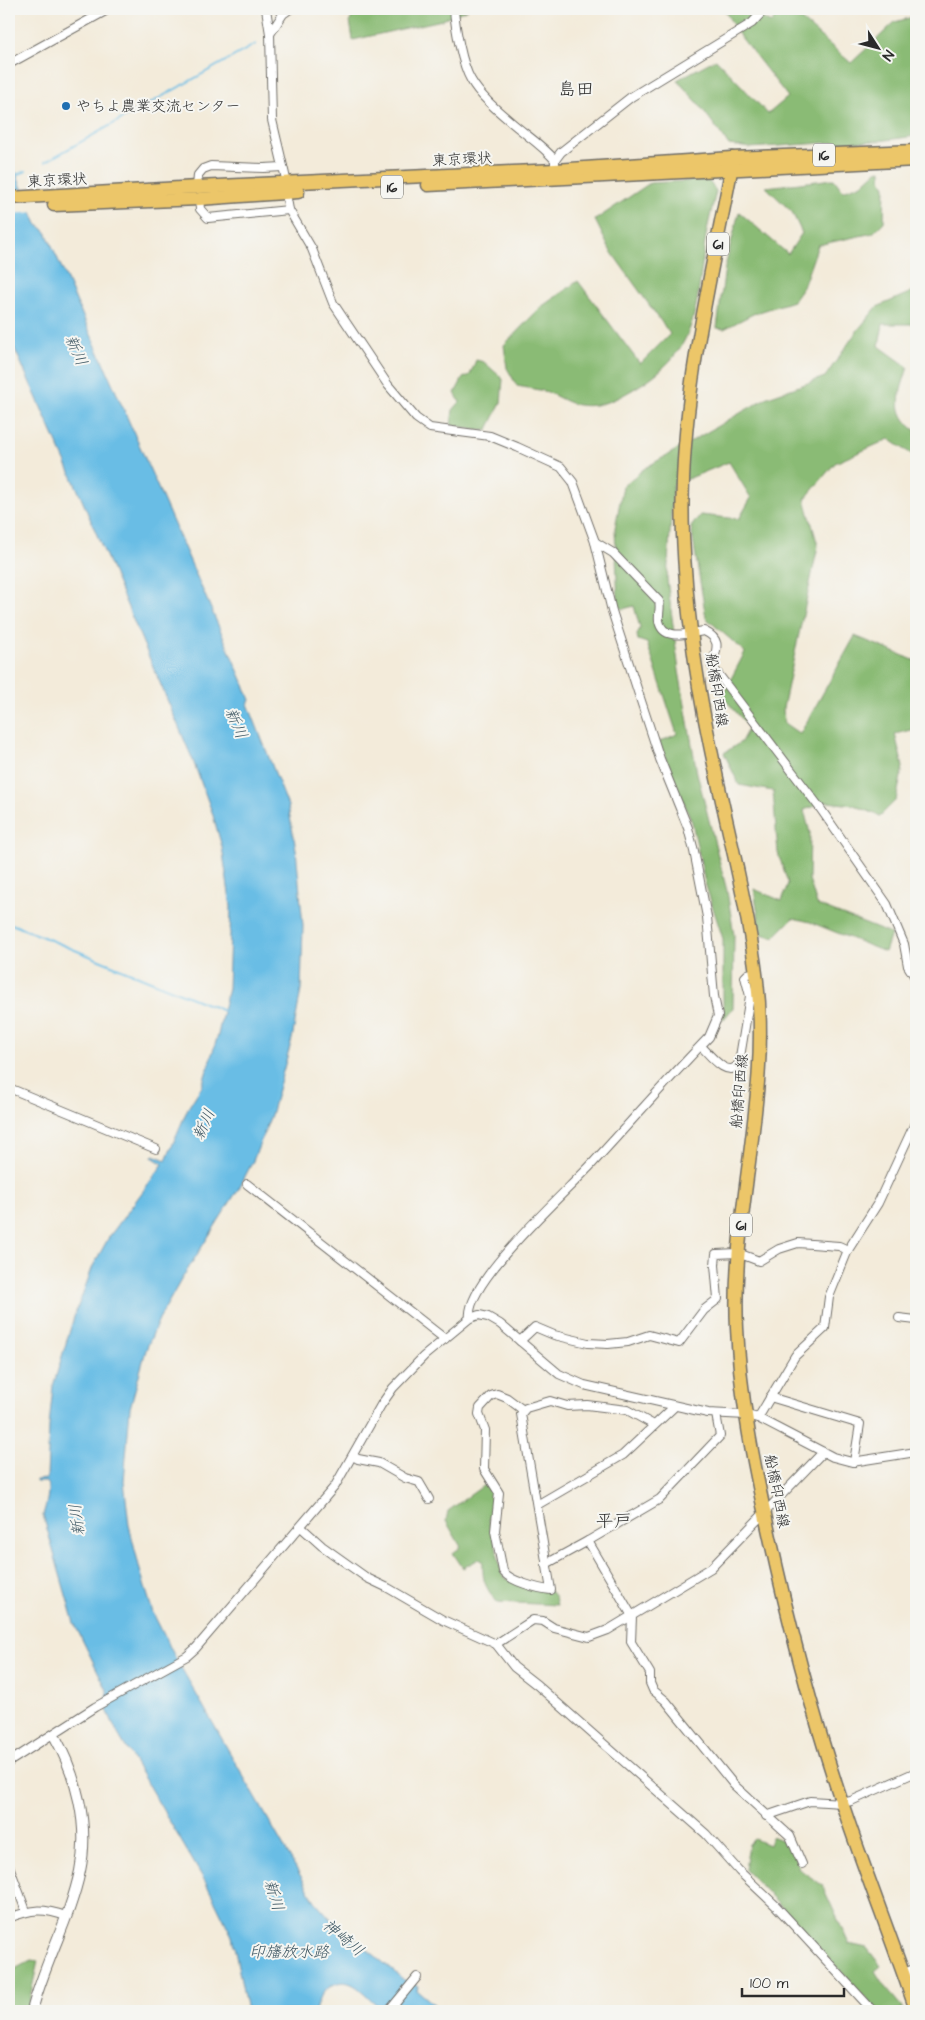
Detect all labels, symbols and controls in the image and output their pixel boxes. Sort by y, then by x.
north arrow [852,22,902,72]
text: N [877,46,898,65]
district label: 島田 [558,77,594,102]
place label: やちよ農業交流センター [76,96,240,117]
marker: やちよ農業交流センター [60,100,72,112]
road number: 16 [813,144,835,166]
street label: 東京環状 [432,147,493,172]
street label: 東京環状 [27,168,88,193]
road number: 16 [381,176,403,198]
road number: 61 [707,232,729,255]
water label: 新川 [60,331,93,370]
street label: 船橋印西線 [700,651,733,729]
water label: 新川 [220,704,252,742]
street label: 船橋印西線 [726,1053,753,1129]
water label: 新川 [187,1105,220,1144]
road number: 61 [730,1214,752,1236]
street label: 船橋印西線 [759,1452,794,1530]
water label: 新川 [64,1503,90,1537]
district label: 平戸 [596,1509,632,1534]
water label: 新川 [259,1877,289,1914]
water label: 神崎川 [318,1914,369,1962]
water label: 印旛放水路 [249,1941,330,1963]
scale bar [742,1965,845,1997]
text: 100 m [750,1973,789,1994]

